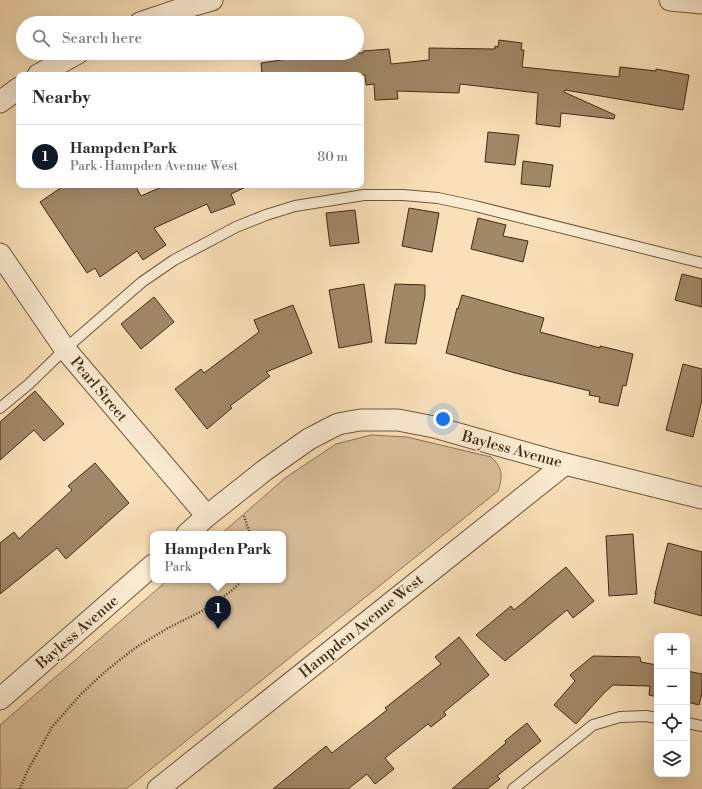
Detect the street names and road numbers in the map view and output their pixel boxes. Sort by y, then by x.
street label: Pearl Street [66,353,132,426]
street label: Bayless Avenue [459,427,564,472]
street label: Hampden Avenue West [295,570,428,682]
street label: Bayless Avenue [31,591,122,674]

